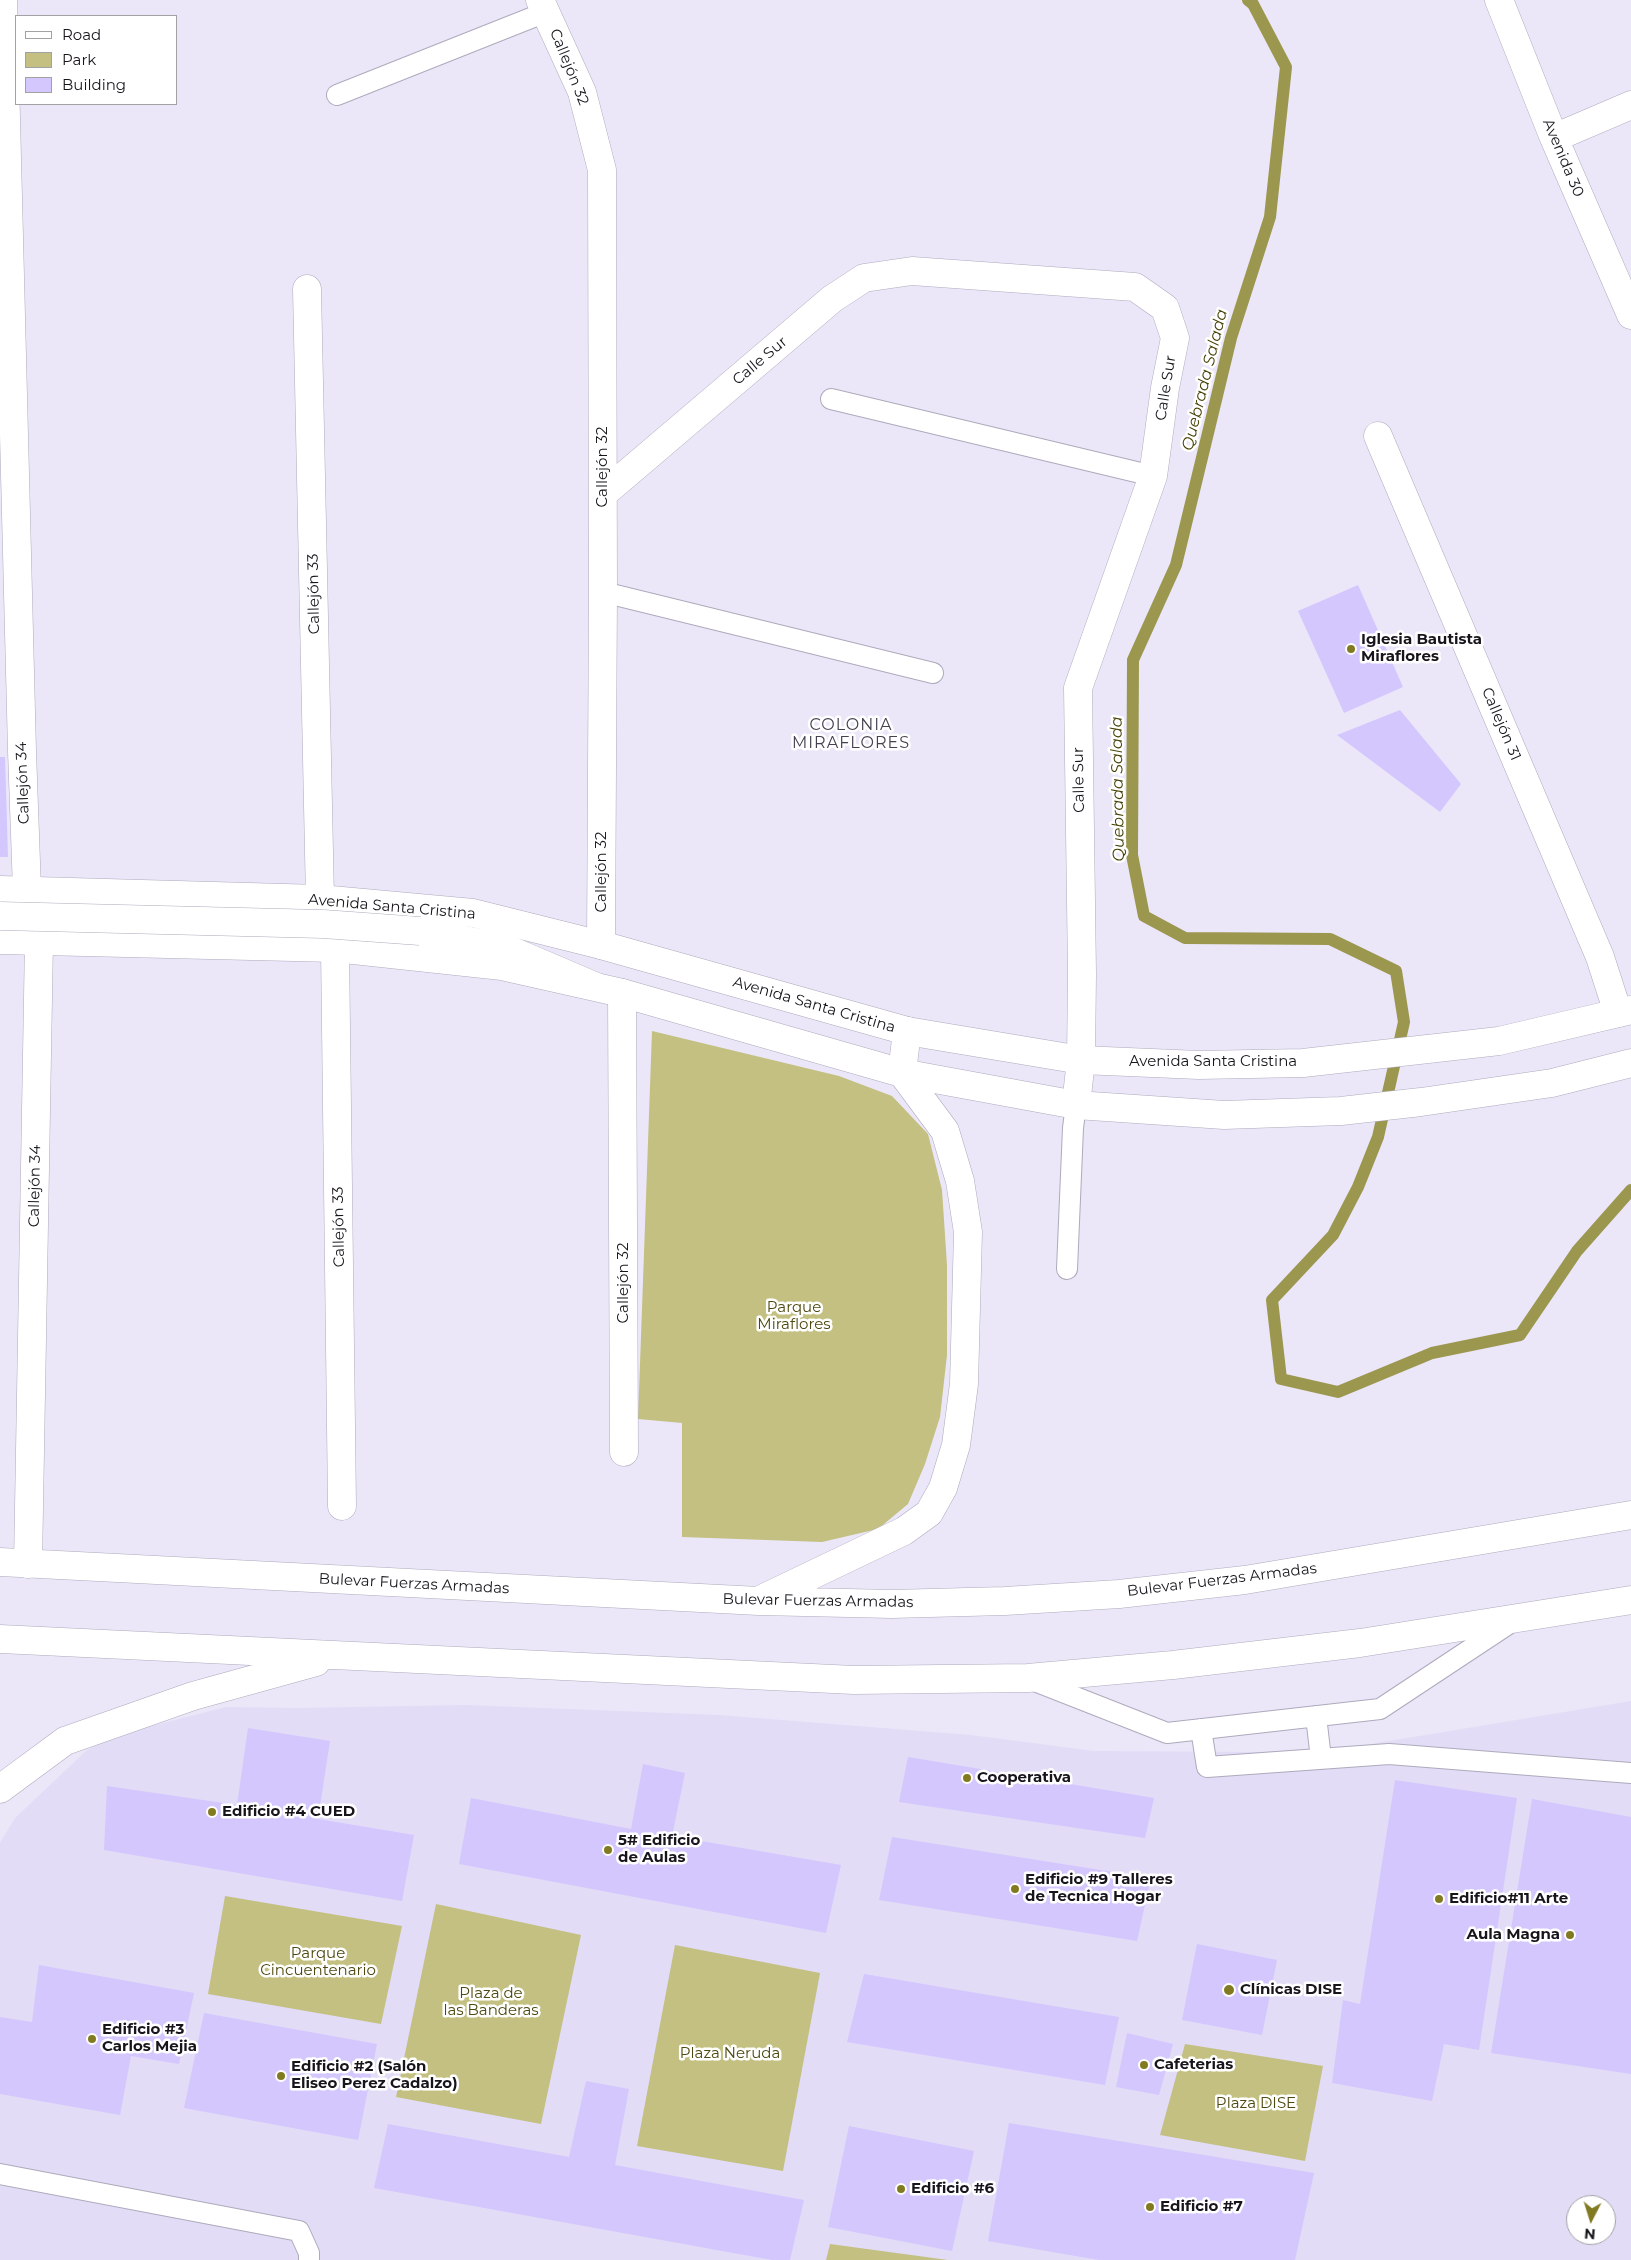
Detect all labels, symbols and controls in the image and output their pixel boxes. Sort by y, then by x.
legend [15,15,178,105]
text: Road [62,25,101,44]
street label: Callejón 32 [546,26,592,108]
text: Park [62,50,96,69]
text: Building [62,75,126,94]
street label: Avenida 30 [1539,116,1587,200]
water label: Quebrada Salada [1178,307,1232,453]
street label: Calle Sur [729,333,791,389]
street label: Calle Sur [1152,354,1180,422]
street label: Callejón 32 [594,427,612,507]
street label: Callejón 33 [304,553,324,635]
place label: Iglesia Bautista Miraflores [1361,631,1482,666]
marker: Iglesia Bautista Miraflores [1345,643,1357,655]
street label: Callejón 31 [1478,685,1524,763]
district label: COLONIA MIRAFLORES [791,715,911,753]
water label: Quebrada Salada [1107,716,1129,862]
street label: Callejón 34 [13,742,33,824]
street label: Calle Sur [1069,747,1089,813]
street label: Callejón 32 [593,832,611,912]
street label: Avenida Santa Cristina [307,891,477,923]
street label: Avenida Santa Cristina [731,973,897,1037]
street label: Avenida Santa Cristina [1129,1053,1297,1071]
street label: Callejón 34 [25,1145,45,1227]
street label: Callejón 33 [329,1186,349,1268]
street label: Callejón 32 [615,1243,633,1323]
park label: Parque Miraflores [757,1299,831,1334]
street label: Bulevar Fuerzas Armadas [1126,1559,1318,1601]
street label: Bulevar Fuerzas Armadas [318,1570,510,1598]
street label: Bulevar Fuerzas Armadas [722,1590,914,1612]
place label: Cooperativa [977,1769,1071,1787]
marker: Cooperativa [961,1772,973,1784]
place label: Edificio #4 CUED [222,1803,355,1821]
marker: Edificio #4 CUED [206,1806,218,1818]
place label: 5# Edificio de Aulas [618,1832,700,1867]
marker: 5# Edificio de Aulas [602,1844,614,1856]
place label: Edificio #9 Talleres de Tecnica Hogar [1025,1871,1173,1906]
marker: Edificio #9 Talleres de Tecnica Hogar [1009,1883,1021,1895]
place label: Edificio#11 Arte [1449,1890,1568,1908]
marker: Edificio#11 Arte [1433,1893,1445,1905]
place label: Aula Magna [1467,1926,1560,1944]
marker: Aula Magna [1564,1929,1576,1941]
park label: Parque Cincuentenario [260,1945,376,1980]
place label: Clínicas DISE [1240,1981,1342,1999]
marker: Clínicas DISE [1222,1983,1236,1997]
park label: Plaza de las Banderas [443,1985,539,2020]
place label: Edificio #3 Carlos Mejia [102,2021,197,2056]
marker: Edificio #3 Carlos Mejia [86,2033,98,2045]
park label: Plaza Neruda [680,2045,780,2063]
place label: Cafeterias [1154,2056,1233,2074]
place label: Edificio #2 (Salón Eliseo Perez Cadalzo) [291,2058,457,2093]
marker: Cafeterias [1138,2059,1150,2071]
marker: Edificio #2 (Salón Eliseo Perez Cadalzo) [275,2070,287,2082]
park label: Plaza DISE [1216,2095,1296,2113]
place label: Edificio #6 [911,2180,994,2198]
marker: Edificio #6 [895,2183,907,2195]
north arrow [1566,2195,1616,2245]
place label: Edificio #7 [1160,2198,1243,2216]
marker: Edificio #7 [1144,2201,1156,2213]
text: N [1583,2224,1596,2243]

